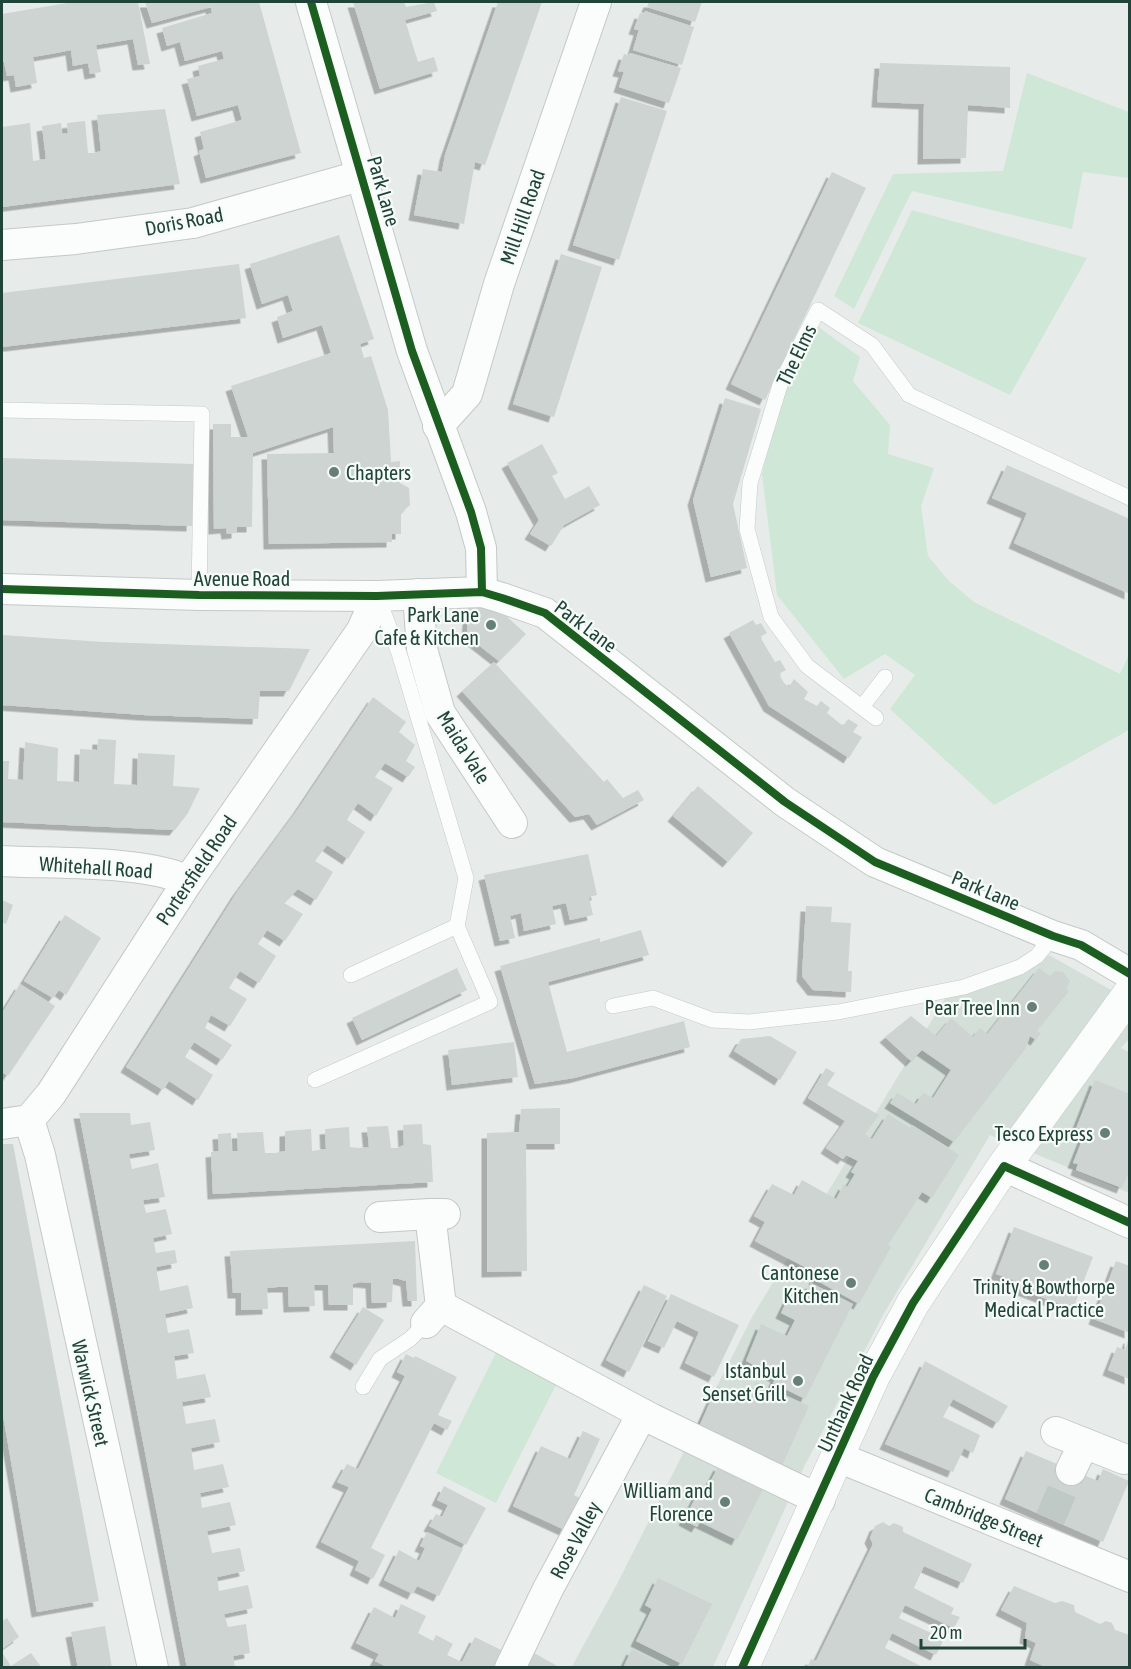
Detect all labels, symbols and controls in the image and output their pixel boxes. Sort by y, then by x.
street label: Park Lane [363,153,405,229]
street label: Mill Hill Road [495,166,549,268]
street label: Doris Road [143,202,225,240]
street label: The Elms [771,321,821,389]
place label: Chapters [346,461,411,484]
marker: Chapters [327,465,341,479]
street label: Avenue Road [194,567,290,590]
street label: Park Lane [550,595,622,657]
place label: Park Lane Cafe & Kitchen [374,603,479,649]
marker: Park Lane Cafe & Kitchen [484,618,498,632]
street label: Maida Vale [433,706,495,788]
street label: Portersfield Road [151,811,241,929]
street label: Whitehall Road [38,852,154,882]
street label: Park Lane [948,865,1024,915]
place label: Pear Tree Inn [925,996,1020,1019]
marker: Pear Tree Inn [1025,1000,1039,1014]
place label: Tesco Express [995,1122,1093,1145]
marker: Tesco Express [1098,1126,1112,1140]
marker: Trinity & Bowthorpe Medical Practice [1037,1258,1051,1272]
place label: Cantonese Kitchen [761,1261,839,1307]
place label: Trinity & Bowthorpe Medical Practice [973,1275,1115,1321]
marker: Cantonese Kitchen [844,1276,858,1290]
street label: Warwick Street [68,1338,114,1449]
street label: Unthank Road [812,1350,878,1456]
place label: Istanbul Senset Grill [702,1359,787,1405]
marker: Istanbul Senset Grill [791,1374,805,1388]
place label: William and Florence [624,1479,713,1525]
street label: Cambridge Street [921,1483,1047,1551]
marker: William and Florence [718,1495,732,1509]
street label: Rose Valley [545,1497,605,1583]
scale bar [921,1612,1024,1650]
text: 20 m [930,1622,962,1643]

